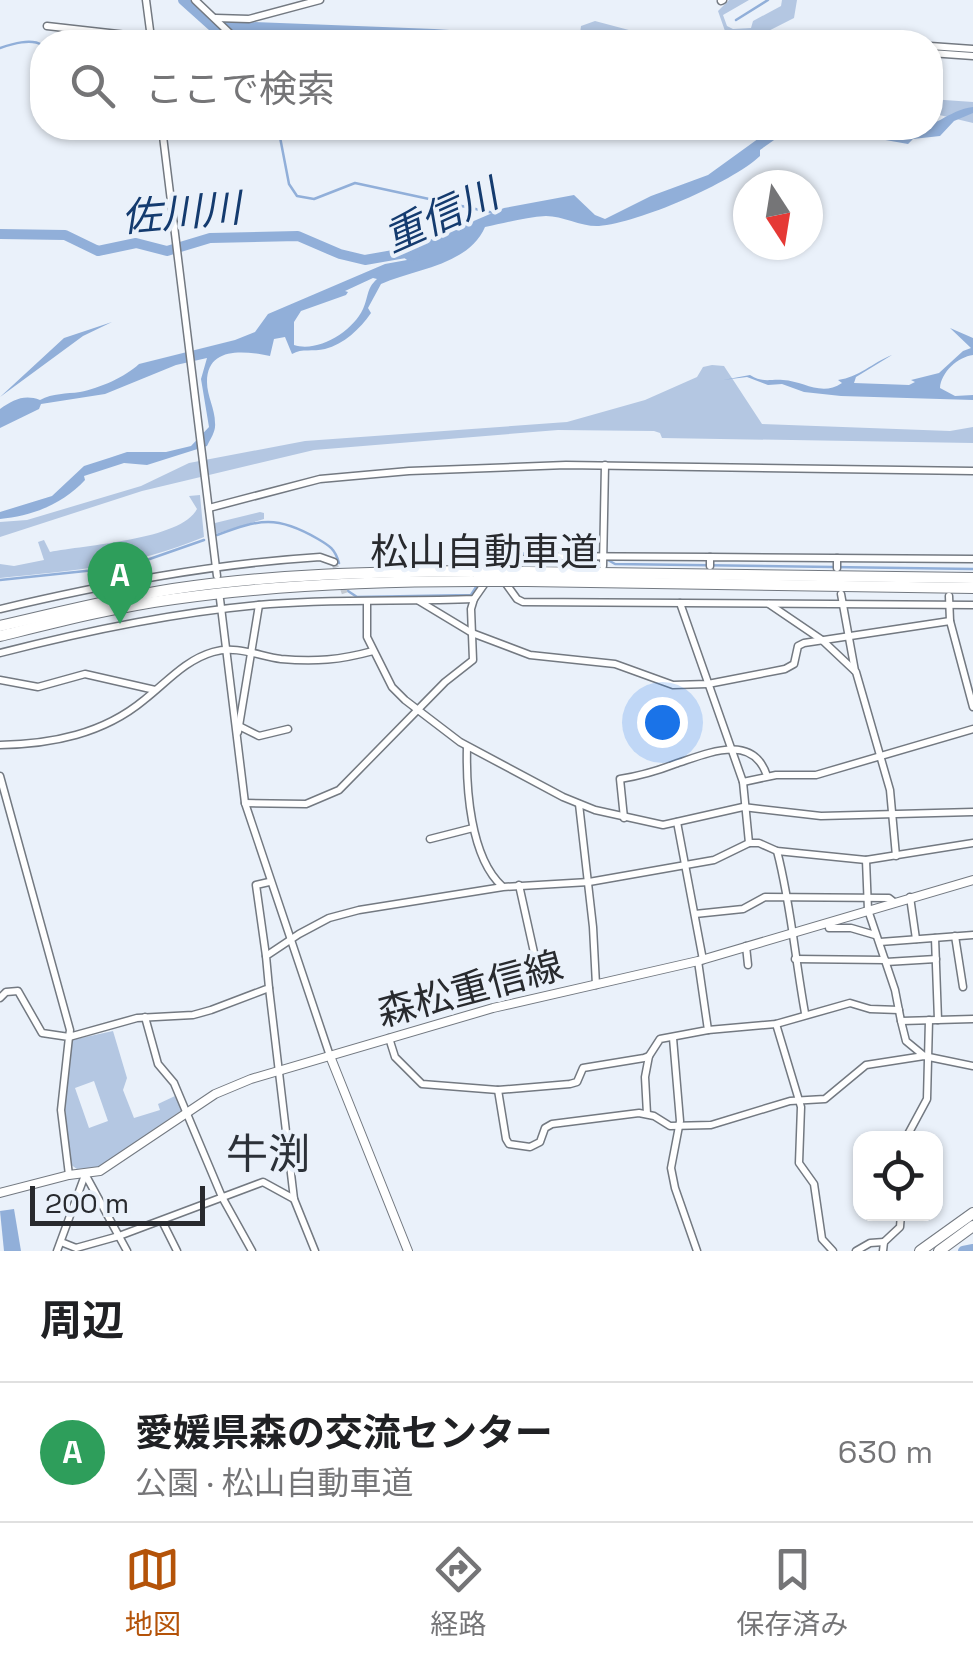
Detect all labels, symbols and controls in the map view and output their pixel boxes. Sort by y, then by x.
search box [30,30,943,140]
icon: search [65,58,120,113]
text: ここで検索 [145,65,335,113]
water label: 重信川 [376,167,510,264]
north arrow [733,170,823,260]
water label: 佐川川 [119,182,247,244]
street label: 松山自動車道 [370,528,598,576]
pin: A [88,542,152,624]
your location [637,697,688,748]
street label: 森松重信線 [372,941,568,1037]
district label: 牛渕 [226,1128,310,1181]
map controls [853,1131,943,1221]
button: locate [853,1131,943,1221]
scale bar [30,1181,205,1226]
text: 200 m [45,1185,129,1221]
text: 周辺 [40,1294,124,1347]
text: 愛媛県森の交流センター [135,1409,553,1457]
text: A [62,1432,83,1472]
text: 630 m [838,1432,933,1472]
text: 公園 · 松山自動車道 [135,1463,413,1503]
tab: 地図 [125,1542,181,1642]
tab: 経路 [430,1542,486,1642]
tab: 保存済み [736,1542,848,1642]

